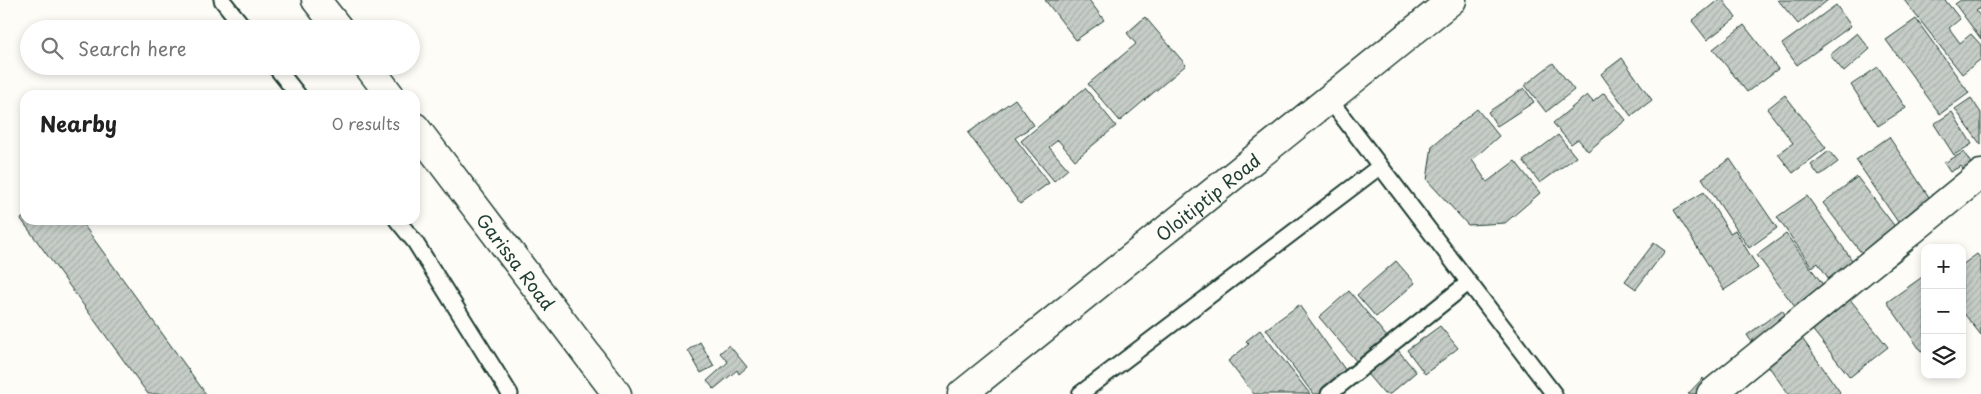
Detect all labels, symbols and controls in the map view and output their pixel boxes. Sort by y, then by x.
search box [20,20,420,75]
icon: search [38,34,66,62]
text: Search here [78,34,187,62]
text: Nearby [40,107,117,139]
text: 0 results [332,111,400,135]
street label: Oloitiptip Road [1149,146,1266,247]
street label: Garissa Road [471,207,562,315]
map controls [1921,244,1966,379]
button: + [1921,244,1966,289]
button: − [1921,289,1966,334]
button: layers [1921,334,1966,379]

